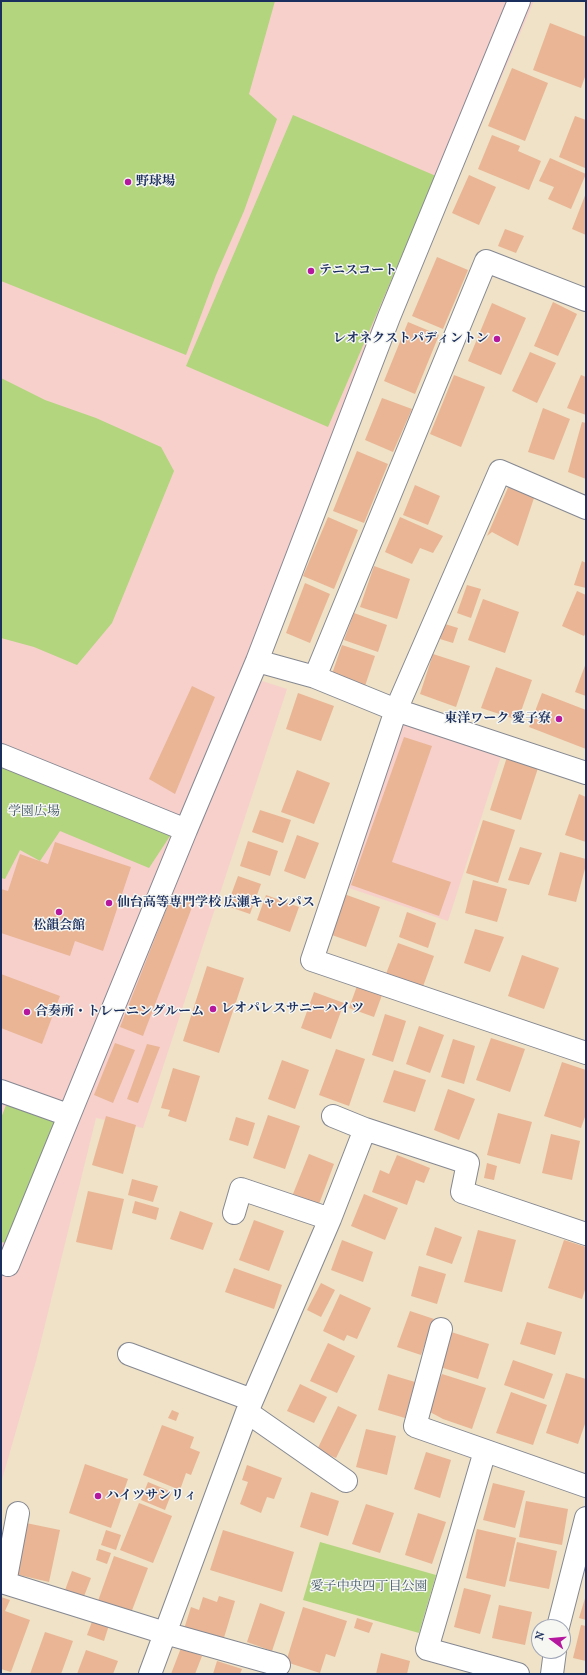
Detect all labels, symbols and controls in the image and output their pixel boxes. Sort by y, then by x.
place label: 野球場 [136,174,175,190]
marker: 野球場 [123,177,133,187]
place label: テニスコート [319,263,397,279]
marker: テニスコート [306,266,316,276]
place label: レオネクストパディントン [333,331,489,347]
marker: レオネクストパディントン [492,334,502,344]
place label: 東洋ワーク 愛子寮 [444,711,551,727]
marker: 東洋ワーク 愛子寮 [554,714,564,724]
park label: 学園広場 [8,804,60,820]
place label: 仙台高等専門学校 広瀬キャンパス [117,895,315,911]
marker: 仙台高等専門学校 広瀬キャンパス [104,898,114,908]
marker: 松韻会館 [54,907,64,917]
place label: 松韻会館 [33,918,85,934]
place label: レオパレスサニーハイツ [221,1001,364,1017]
place label: 合奏所・トレーニングルーム [35,1004,204,1020]
marker: レオパレスサニーハイツ [208,1004,218,1014]
marker: 合奏所・トレーニングルーム [22,1007,32,1017]
place label: ハイツサンリィ [106,1488,197,1504]
marker: ハイツサンリィ [93,1491,103,1501]
park label: 愛子中央四丁目公園 [311,1579,427,1595]
north arrow [531,1619,571,1659]
text: N [533,1630,547,1642]

